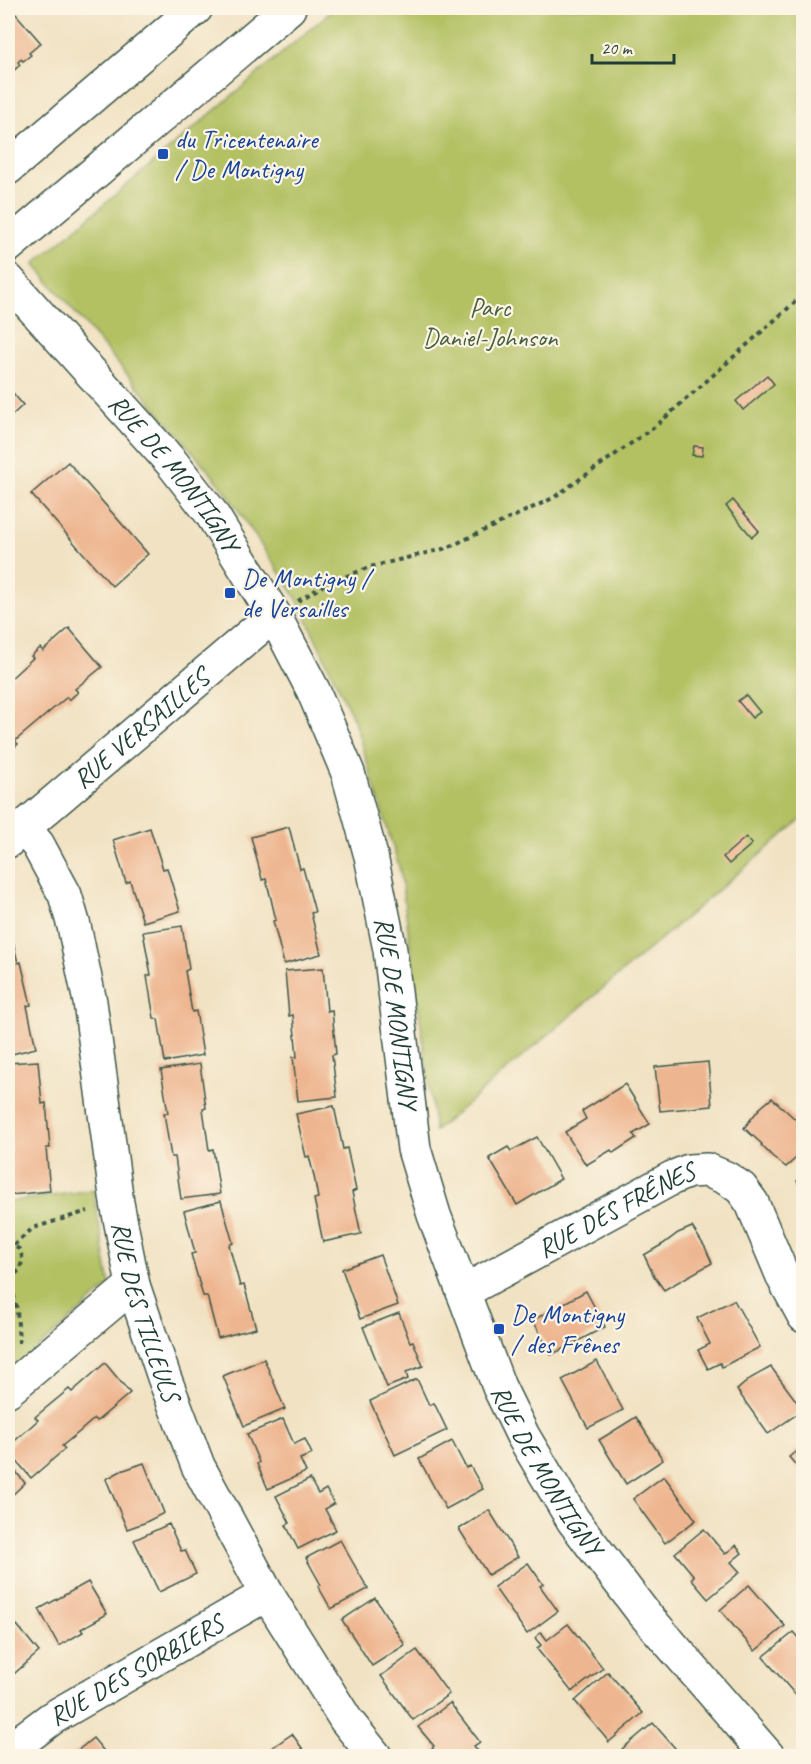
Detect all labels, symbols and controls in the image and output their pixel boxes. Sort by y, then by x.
scale bar [592,27,674,65]
text: 20 m [601,37,634,59]
place label: du Tricentenaire / De Montigny [175,123,320,186]
marker: du Tricentenaire / De Montigny [156,147,170,161]
park label: Parc Daniel-Johnson [423,291,559,354]
street label: RUE DE MONTIGNY [101,387,249,561]
place label: De Montigny / de Versailles [242,562,375,625]
marker: De Montigny / de Versailles [223,586,237,600]
street label: RUE VERSAILLES [66,658,220,796]
street label: RUE DE MONTIGNY [367,914,425,1114]
street label: RUE DES FRÊNES [532,1153,703,1265]
street label: RUE DES TILLEULS [104,1219,189,1409]
place label: De Montigny / des Frênes [511,1298,626,1361]
marker: De Montigny / des Frênes [492,1322,506,1336]
street label: RUE DE MONTIGNY [484,1380,612,1565]
street label: RUE DES SORBIERS [43,1605,232,1733]

